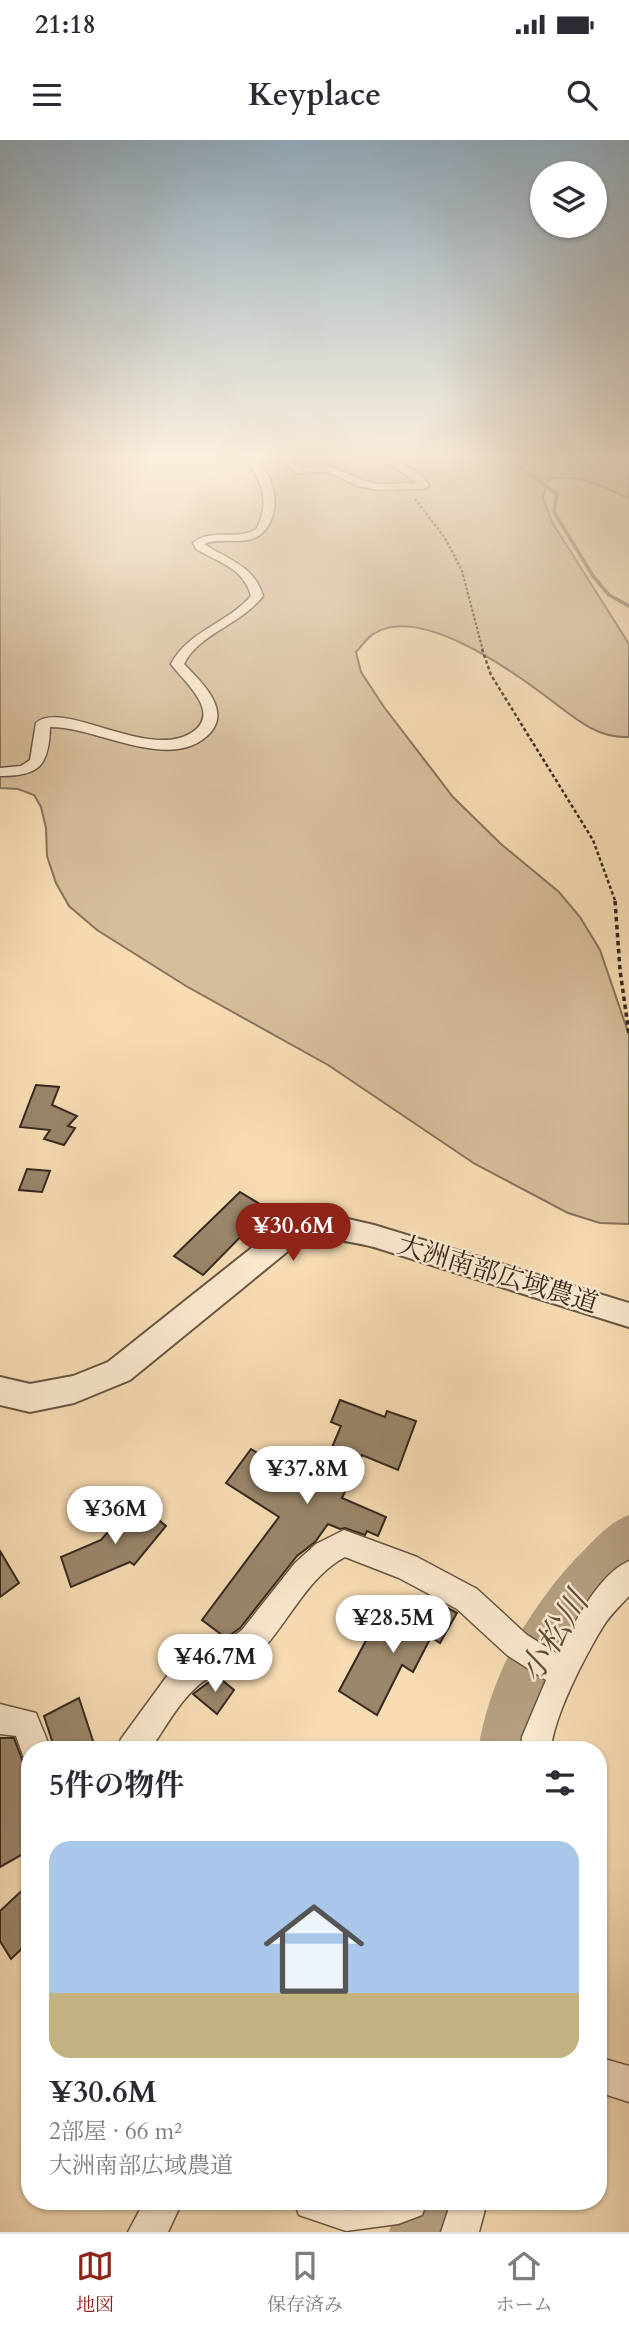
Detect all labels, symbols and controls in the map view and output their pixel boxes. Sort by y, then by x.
text: 21:18 [35,7,96,42]
text: Keyplace [248,73,381,117]
icon: menu [28,76,66,114]
icon: search [563,76,601,114]
map controls [530,161,607,238]
button: layers [530,161,607,238]
pin: ¥30.6M [236,1204,350,1263]
text: ¥30.6M [252,1210,334,1241]
street label: 大洲南部広域農道 [393,1227,603,1321]
pin: ¥37.8M [250,1446,364,1506]
text: ¥37.8M [266,1453,348,1484]
pin: ¥36M [74,1486,156,1546]
text: ¥36M [83,1493,147,1524]
water label: 小松川 [509,1581,601,1691]
pin: ¥28.5M [336,1596,450,1655]
text: ¥28.5M [352,1602,434,1633]
pin: ¥46.7M [158,1634,272,1694]
text: ¥46.7M [174,1641,256,1672]
icon: filters [541,1764,579,1802]
text: 5件の物件 [49,1765,184,1806]
icon: home [251,1886,377,2012]
text: ¥30.6M [49,2072,157,2113]
text: 2部屋 · 66 m² [49,2116,182,2147]
text: 大洲南部広域農道 [49,2150,233,2181]
tab: 地図 [76,2247,114,2318]
tab: 保存済み [267,2247,343,2318]
tab: ホーム [496,2247,553,2318]

